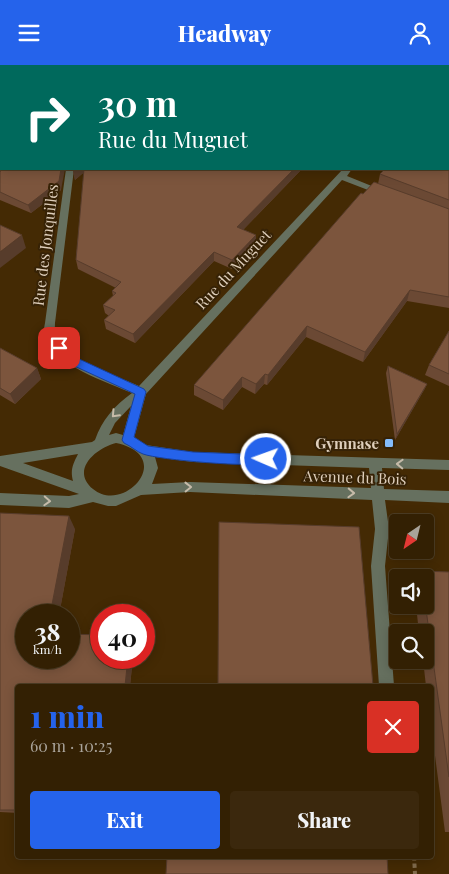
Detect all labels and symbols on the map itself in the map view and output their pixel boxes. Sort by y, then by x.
street label: Rue des Jonquilles [28,183,62,307]
street label: Rue du Muguet [191,224,276,313]
pin [38,327,80,369]
one-way arrow [112,408,121,417]
position arrow [239,432,291,484]
place label: Gymnase [315,433,379,453]
marker: Gymnase [383,437,395,449]
one-way arrow [396,459,404,469]
street label: Avenue du Bois [302,465,407,489]
one-way arrow [185,482,193,492]
one-way arrow [347,488,355,499]
one-way arrow [44,496,51,506]
north arrow [389,514,434,559]
speed limit sign: 40 [90,604,155,669]

